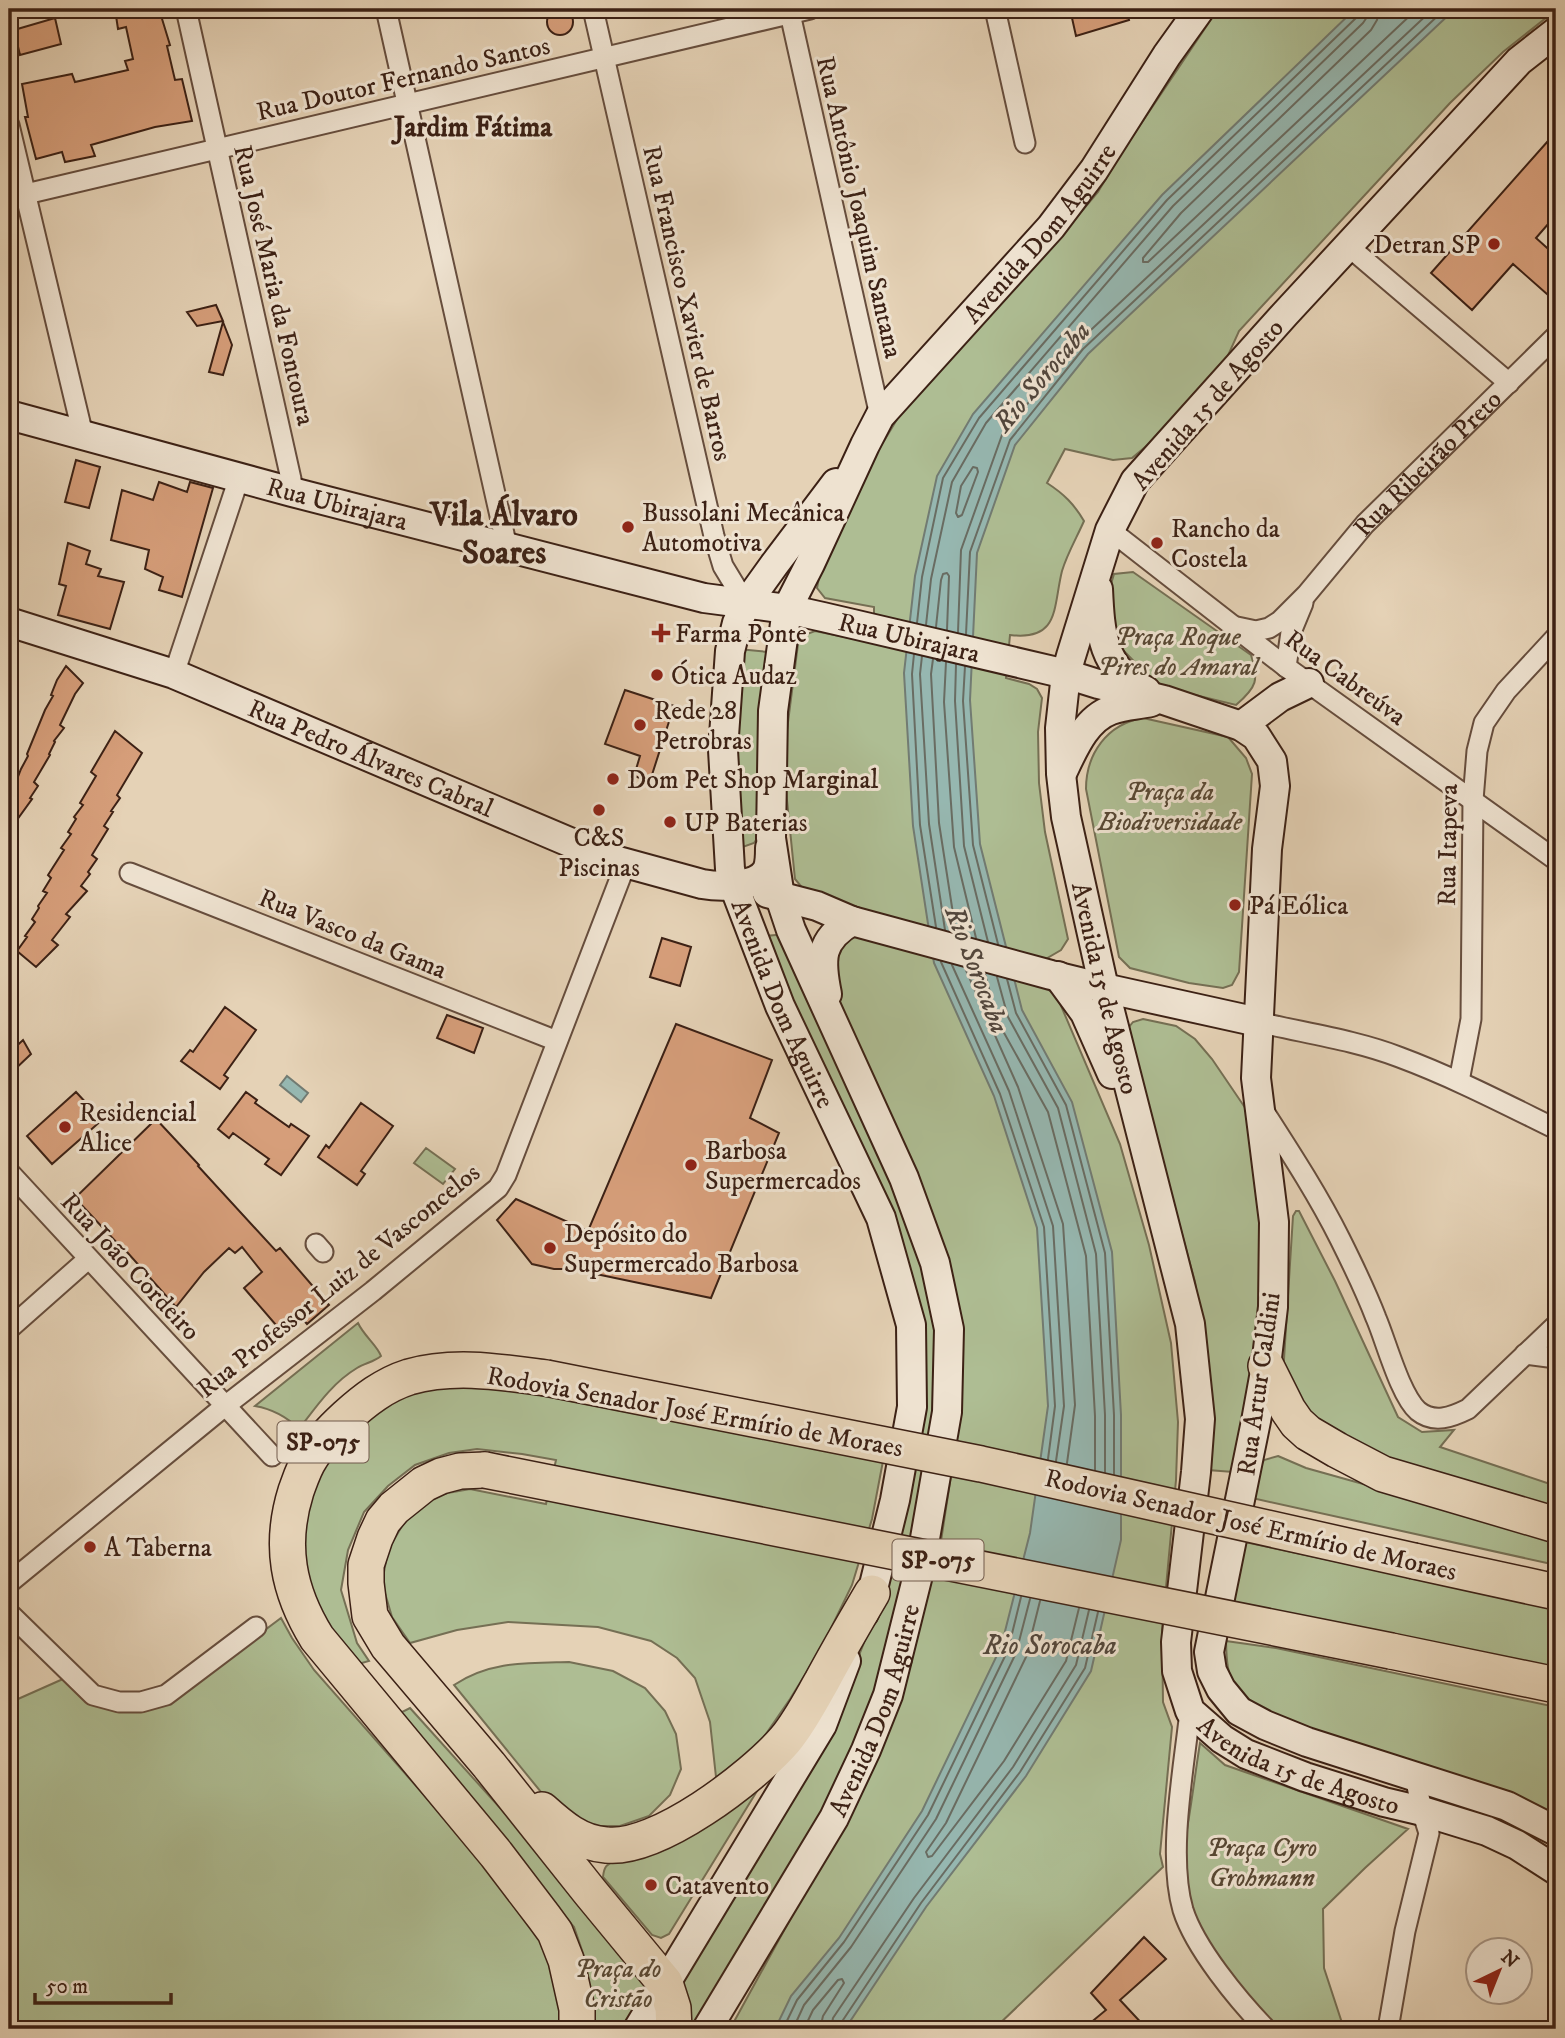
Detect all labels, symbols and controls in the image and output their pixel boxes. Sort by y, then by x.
street label: Rua Doutor Fernando Santos [253,30,553,129]
street label: Rua Antônio Joaquim Santana [808,53,909,362]
district label: Jardim Fátima [391,110,553,145]
street label: Avenida Dom Aguirre [957,138,1124,331]
street label: Rua José Maria da Fontoura [225,142,322,429]
street label: Rua Francisco Xavier de Barros [634,142,739,464]
place label: Detran SP [1373,229,1480,262]
marker: Detran SP [1486,236,1502,252]
street label: Avenida 15 de Agosto [1125,312,1292,498]
water label: Rio Sorocaba [985,315,1099,440]
street label: Rua Ribeirão Preto [1347,384,1509,544]
street label: Rua Ubirajara [263,471,411,539]
district label: Vila Álvaro Soares [428,493,578,574]
place label: Bussolani Mecânica Automotiva [642,497,845,560]
place label: Rancho da Costela [1171,513,1280,576]
marker: Bussolani Mecânica Automotiva [620,519,636,535]
marker: Rancho da Costela [1149,535,1165,551]
street label: Rua Ubirajara [835,606,983,671]
place label: Farma Ponte [675,618,807,651]
park label: Praça Roque Pires do Amaral [1098,621,1262,684]
street label: Rua Cabreúva [1278,623,1412,733]
marker: Farma Ponte [653,625,669,641]
place label: Ótica Audaz [671,659,797,693]
marker: Ótica Audaz [649,667,665,683]
street label: Rua Pedro Álvares Cabral [243,692,498,826]
place label: Rede 28 Petrobras [654,695,752,758]
marker: Rede 28 Petrobras [632,717,648,733]
place label: Dom Pet Shop Marginal [627,764,878,797]
marker: Dom Pet Shop Marginal [605,771,621,787]
park label: Praça da Biodiversidade [1097,776,1243,839]
street label: Rua Itapeva [1431,784,1466,907]
marker: C&S Piscinas [591,802,607,818]
place label: UP Baterias [684,807,808,840]
marker: UP Baterias [662,814,678,830]
place label: C&S Piscinas [558,822,640,885]
street label: Avenida 15 de Agosto [1063,879,1146,1098]
street label: Rua Vasco da Gama [254,882,451,987]
place label: Pá Eólica [1249,890,1348,923]
street label: Avenida Dom Aguirre [723,895,841,1114]
marker: Pá Eólica [1227,897,1243,913]
water label: Rio Sorocaba [936,900,1017,1038]
place label: Residencial Alice [79,1097,196,1160]
marker: Residencial Alice [57,1119,73,1135]
place label: Barbosa Supermercados [705,1135,861,1198]
street label: Rua Professor Luiz de Vasconcelos [191,1157,487,1406]
marker: Barbosa Supermercados [683,1157,699,1173]
street label: Rua João Cordeiro [53,1186,207,1348]
place label: Depósito do Supermercado Barbosa [564,1218,799,1281]
marker: Depósito do Supermercado Barbosa [542,1240,558,1256]
street label: Rua Artur Caldini [1230,1290,1289,1478]
street label: Rodovia Senador José Ermírio de Moraes [484,1360,905,1465]
road number: SP-075 [278,1422,368,1462]
street label: Rodovia Senador José Ermírio de Moraes [1041,1462,1460,1589]
place label: A Taberna [104,1532,212,1565]
marker: A Taberna [82,1539,98,1555]
road number: SP-075 [892,1540,984,1580]
street label: Avenida Dom Aguirre [822,1601,928,1822]
water label: Rio Sorocaba [982,1628,1117,1663]
street label: Avenida 15 de Agosto [1190,1710,1402,1823]
park label: Praça Cyro Grohmann [1207,1832,1317,1895]
place label: Catavento [665,1870,769,1903]
marker: Catavento [643,1877,659,1893]
north arrow [1464,1937,1534,2007]
text: N [1496,1946,1523,1974]
park label: Praça do Cristão [575,1953,661,2016]
scale bar [35,1961,172,2005]
text: 50 m [46,1974,88,2000]

